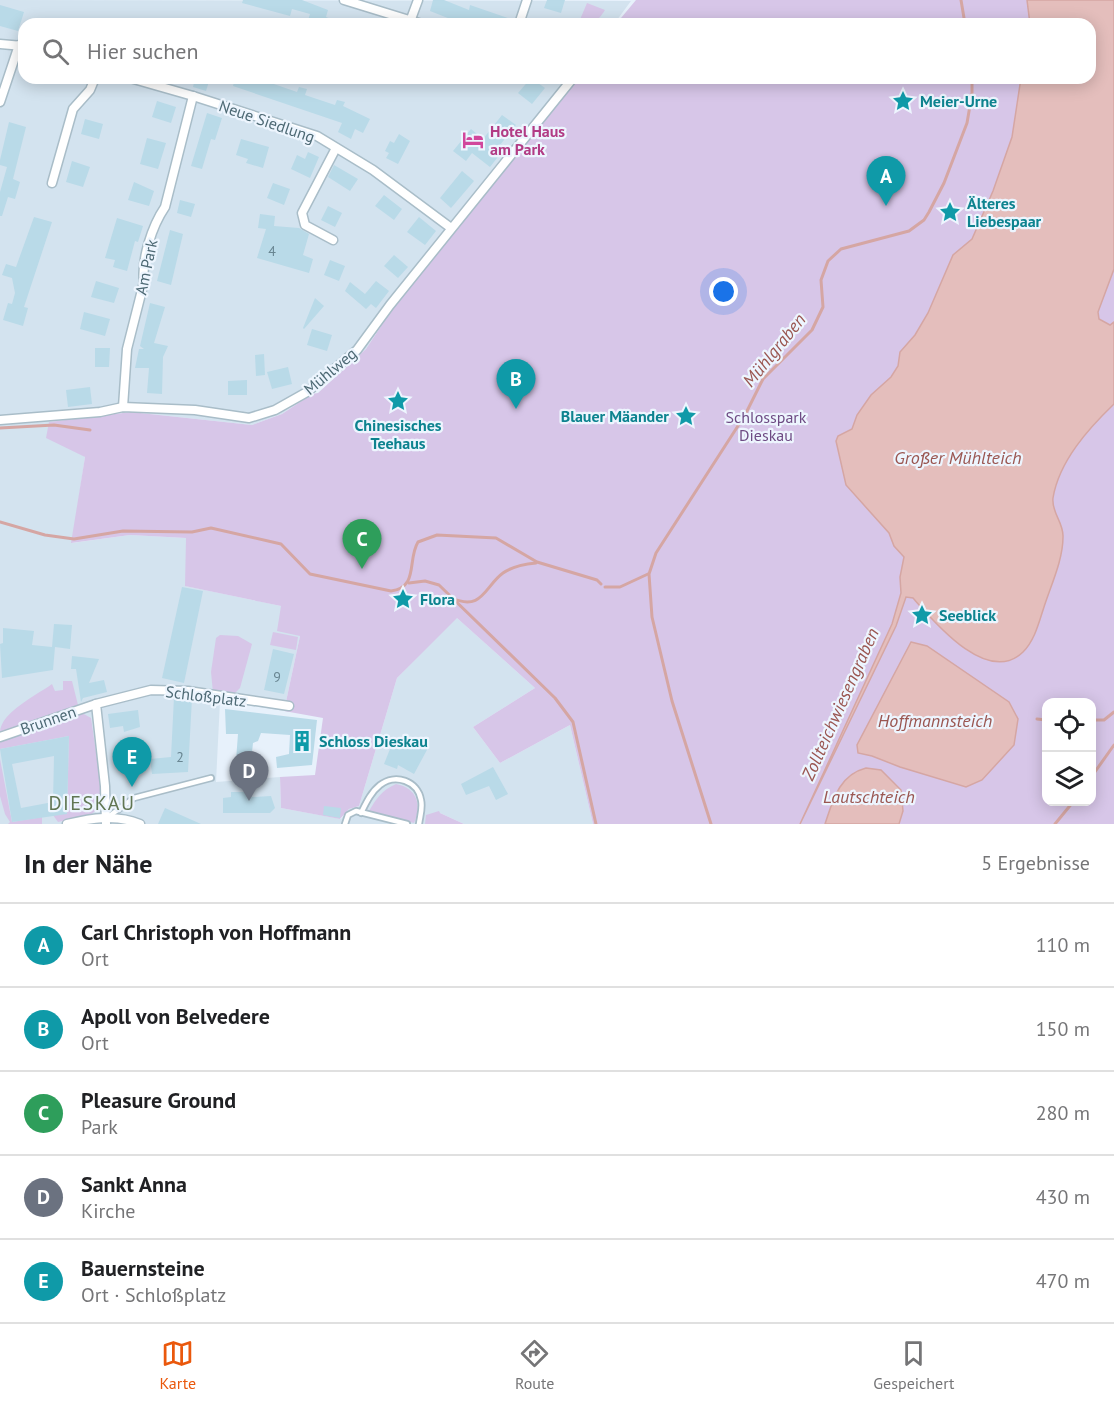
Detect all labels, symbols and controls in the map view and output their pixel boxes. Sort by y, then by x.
search box [18,18,1096,84]
icon: search [39,35,72,68]
text: Hier suchen [87,37,199,65]
place icon: Meier-Urne [891,89,915,113]
place label: Meier-Urne [920,91,997,111]
street label: Neue Siedlung [216,95,318,147]
place label: Hotel Haus am Park [490,121,565,159]
hotel icon: Hotel Haus am Park [461,128,485,152]
pin: A [866,156,906,206]
place label: Älteres Liebespaar [967,193,1042,231]
place icon: Älteres Liebespaar [938,200,962,224]
street label: Am Park [130,237,162,296]
house number: 4 [268,242,276,260]
your location [709,277,738,306]
water label: Mühlgraben [737,309,811,391]
street label: Mühlweg [300,343,360,399]
pin: B [496,360,536,409]
place icon: Chinesisches Teehaus [386,389,410,413]
place icon: Blauer Mäander [674,404,698,428]
place label: Blauer Mäander [561,406,669,426]
park label: Schlosspark Dieskau [726,407,807,445]
place label: Chinesisches Teehaus [354,415,442,453]
water label: Großer Mühlteich [894,446,1022,469]
pin: C [342,520,382,569]
place icon: Flora [391,587,415,611]
place label: Flora [420,589,455,609]
place icon: Seeblick [910,603,934,627]
place label: Seeblick [939,605,996,625]
water label: Zollteichwiesengraben [796,624,884,785]
house number: 9 [273,668,281,686]
street label: Schloßplatz [165,681,247,711]
map controls [1042,698,1096,806]
button: locate [1042,698,1096,752]
street label: Brunnen [17,701,79,739]
water label: Hoffmannsteich [878,709,992,732]
building icon: Schloss Dieskau [290,729,314,753]
place label: Schloss Dieskau [319,731,428,751]
pin: E [112,738,152,787]
house number: 2 [176,748,184,766]
pin: D [230,752,268,801]
button: layers [1042,752,1096,806]
water label: Lautschteich [823,785,915,808]
district label: DIESKAU [48,790,136,816]
text: In der Nähe [24,847,152,880]
text: 5 Ergebnisse [981,850,1090,876]
text: Carl Christoph von Hoffmann [81,918,351,946]
text: A [37,932,50,958]
text: 110 m [1036,932,1090,958]
text: Ort [81,946,109,972]
text: Apoll von Belvedere [81,1002,270,1030]
text: B [38,1016,49,1042]
text: 150 m [1036,1016,1090,1042]
text: Ort [81,1030,109,1056]
text: Pleasure Ground [81,1086,236,1114]
text: C [38,1100,49,1126]
text: 280 m [1036,1100,1090,1126]
text: Park [81,1114,118,1140]
text: Sankt Anna [81,1170,187,1198]
text: D [37,1184,50,1210]
text: 430 m [1036,1184,1090,1210]
text: Kirche [81,1198,135,1224]
text: Bauernsteine [81,1254,205,1282]
text: E [38,1268,49,1294]
text: 470 m [1036,1268,1090,1294]
text: Ort · Schloßplatz [81,1282,226,1308]
tab: Karte [159,1337,196,1393]
tab: Route [515,1337,554,1393]
tab: Gespeichert [873,1337,955,1393]

